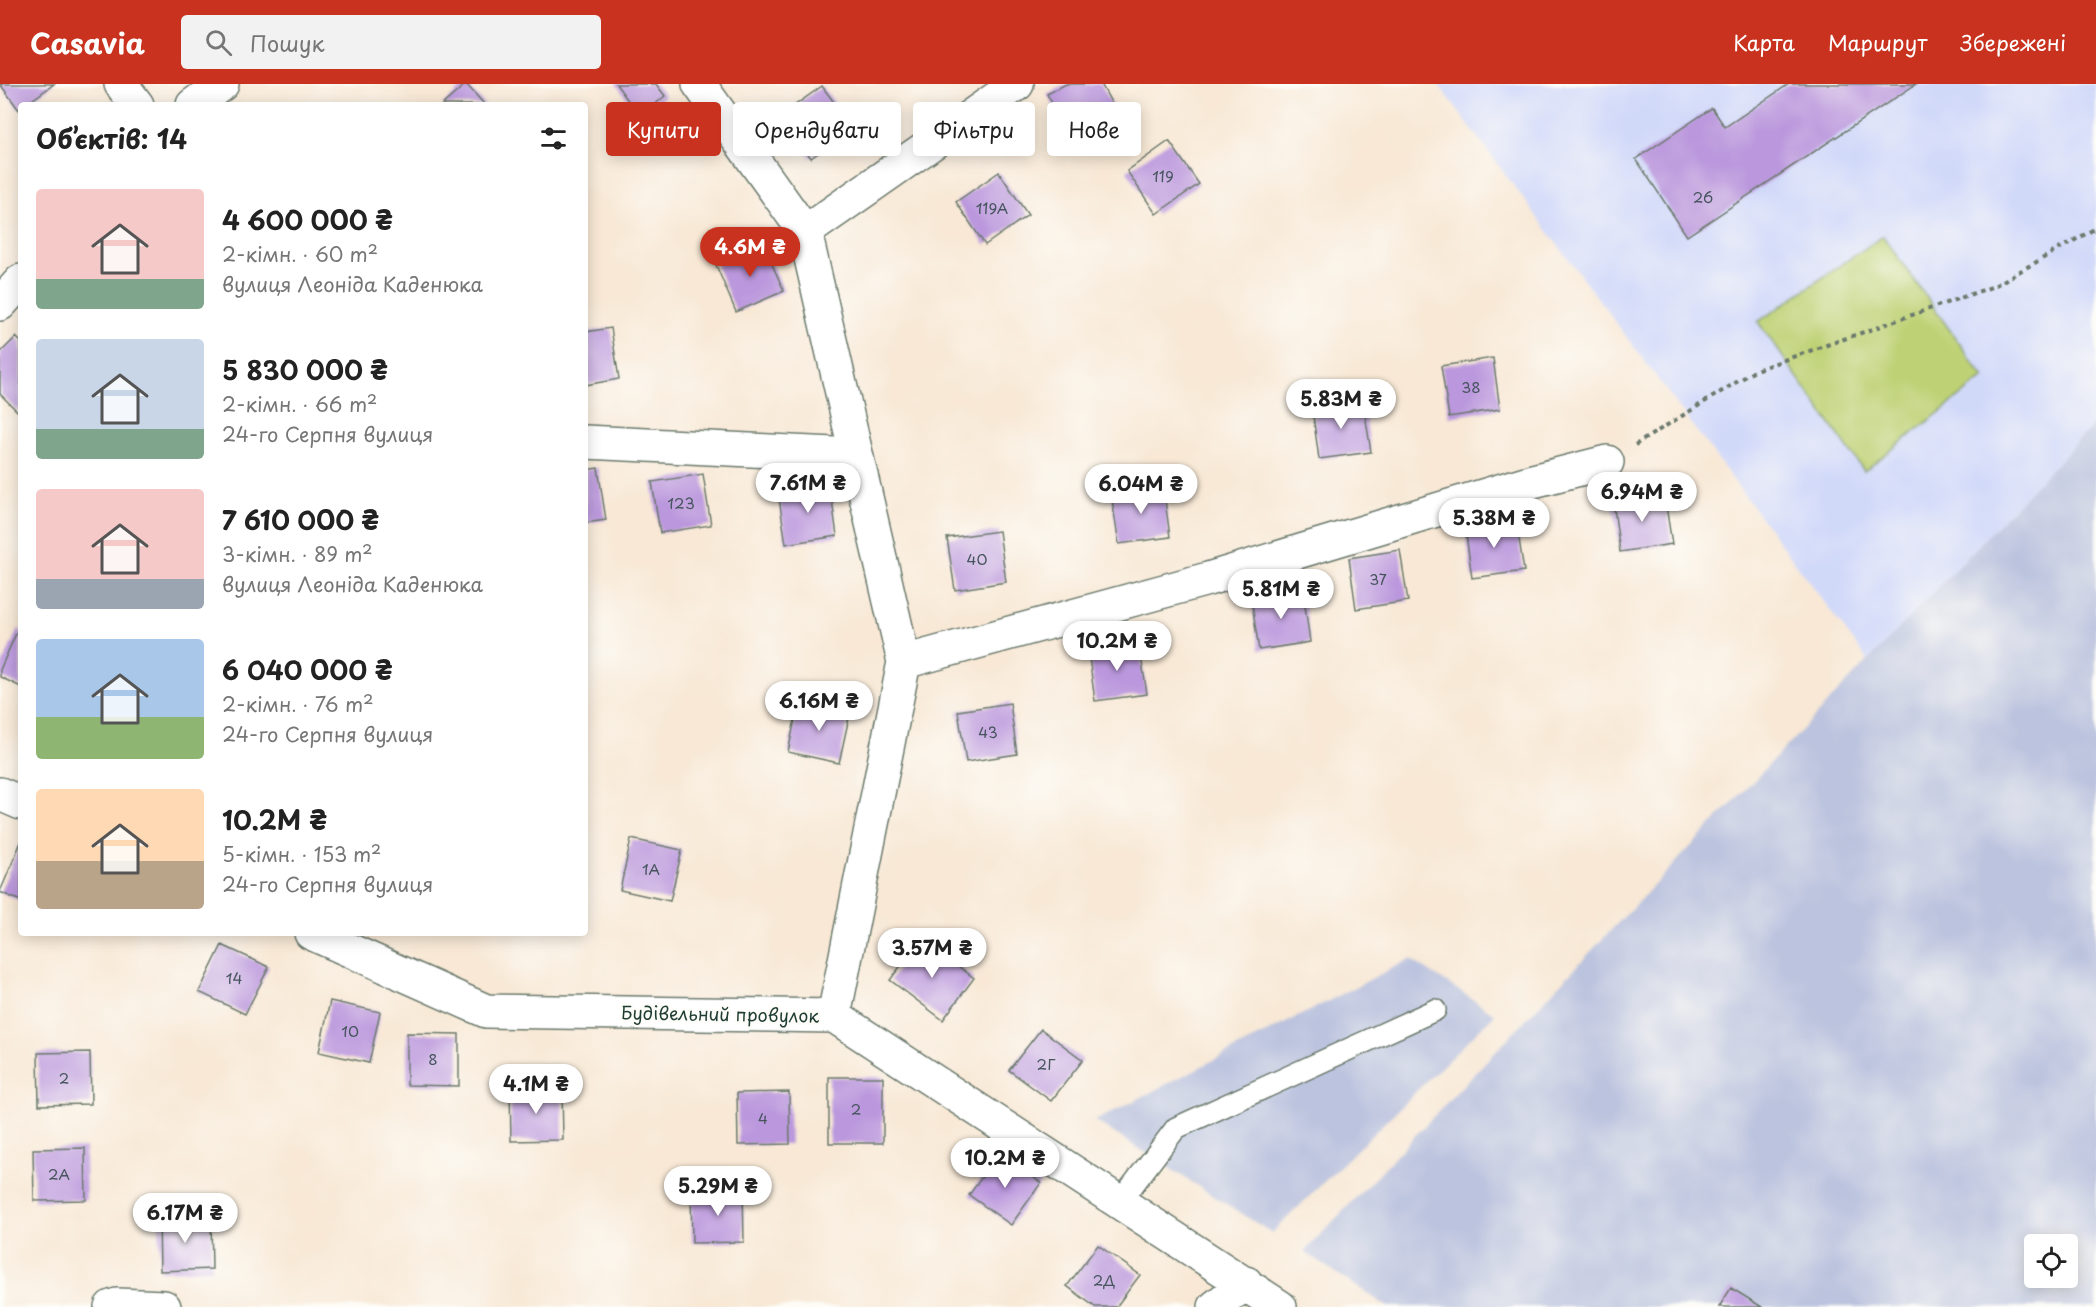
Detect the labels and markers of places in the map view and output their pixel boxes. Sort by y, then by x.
pin: 4.6M ₴ [701,227,799,278]
pin: 5.83M ₴ [1286,379,1396,430]
pin: 7.61M ₴ [753,463,863,514]
pin: 6.04M ₴ [1086,464,1196,515]
pin: 6.94M ₴ [1587,472,1697,523]
pin: 5.38M ₴ [1439,498,1549,549]
pin: 5.81M ₴ [1226,569,1336,620]
pin: 10.2M ₴ [1062,621,1172,672]
pin: 6.16M ₴ [764,681,874,732]
pin: 3.57M ₴ [877,928,987,979]
pin: 4.1M ₴ [487,1064,585,1115]
pin: 10.2M ₴ [950,1138,1060,1189]
pin: 5.29M ₴ [663,1166,773,1217]
pin: 6.17M ₴ [130,1193,240,1244]

